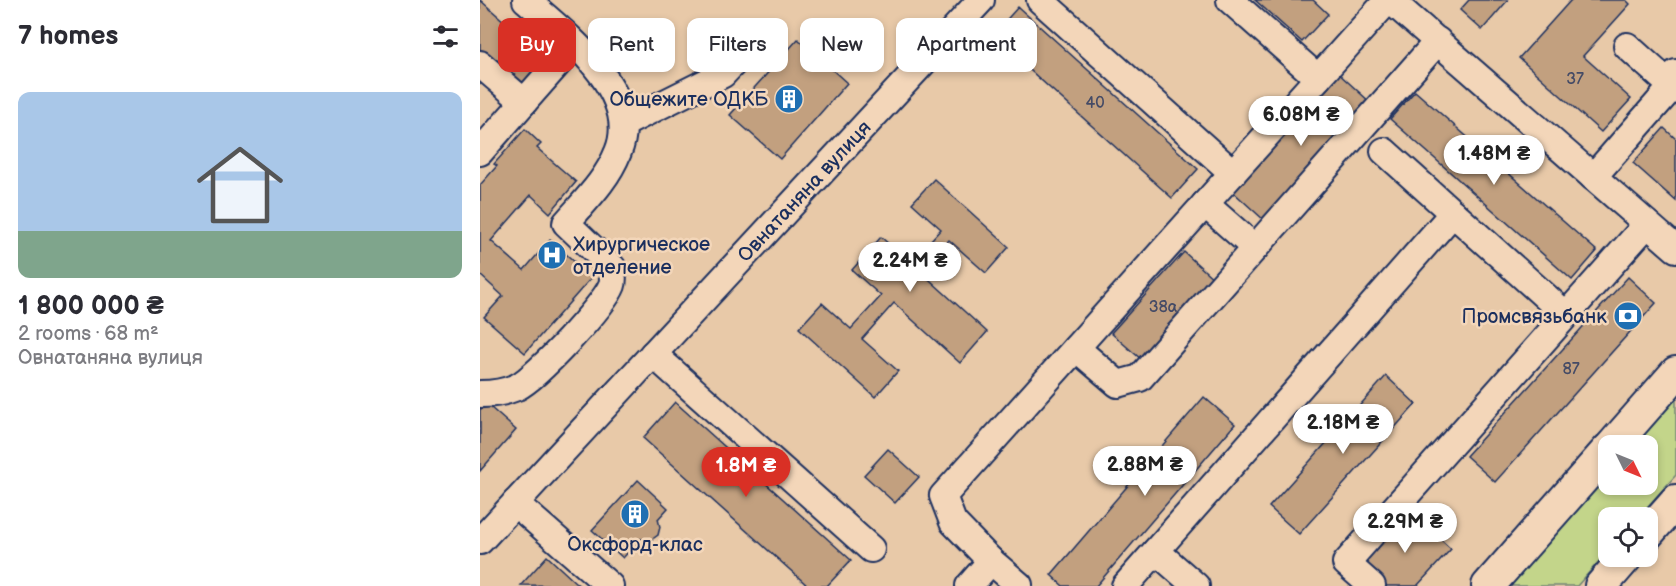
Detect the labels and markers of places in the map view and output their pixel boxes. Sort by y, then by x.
building icon: Общежите ОДКБ [773,83,805,115]
place label: Общежите ОДКБ [609,88,768,112]
pin: 6.08M ₴ [1246,96,1356,147]
pin: 1.48M ₴ [1439,135,1549,186]
place label: Хирургическое отделение [573,233,710,280]
hospital icon: Хирургическое отделение [536,239,568,271]
pin: 2.24M ₴ [855,242,965,293]
bank icon: Промсвязьбанк [1612,300,1644,332]
place label: Промсвязьбанк [1461,305,1607,329]
pin: 2.18M ₴ [1288,404,1398,455]
pin: 2.88M ₴ [1090,446,1200,497]
pin: 1.8M ₴ [697,447,795,498]
building icon: Оксфорд-клас [619,498,651,530]
pin: 2.29M ₴ [1350,503,1460,554]
place label: Оксфорд-клас [567,533,703,557]

